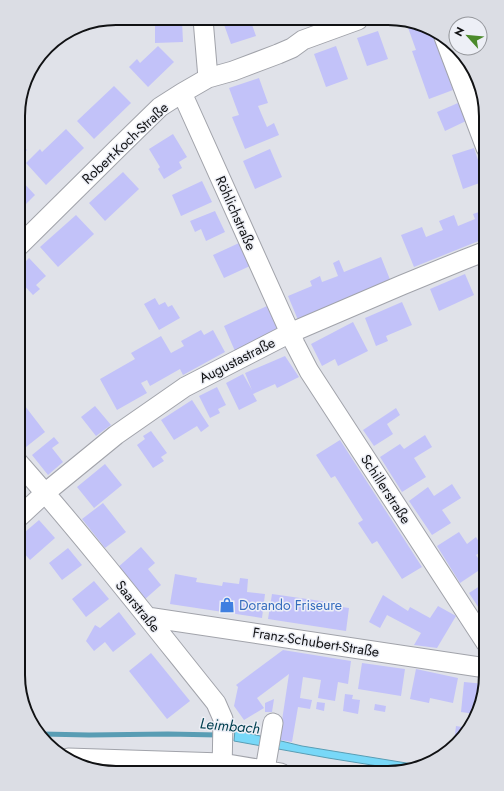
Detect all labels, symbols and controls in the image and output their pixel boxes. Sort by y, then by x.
north arrow [448,16,488,56]
text: N [450,24,468,39]
street label: Robert-Koch-Straße [77,98,173,188]
street label: Röhlichstraße [211,173,261,253]
street label: Augustastraße [195,332,279,388]
street label: Schillerstraße [356,450,416,528]
street label: Saarstraße [111,576,165,636]
place label: Dorando Friseure [239,595,342,615]
shop icon: Dorando Friseure [218,596,236,614]
street label: Franz-Schubert-Straße [251,622,381,662]
water label: Leimbach [199,712,261,740]

